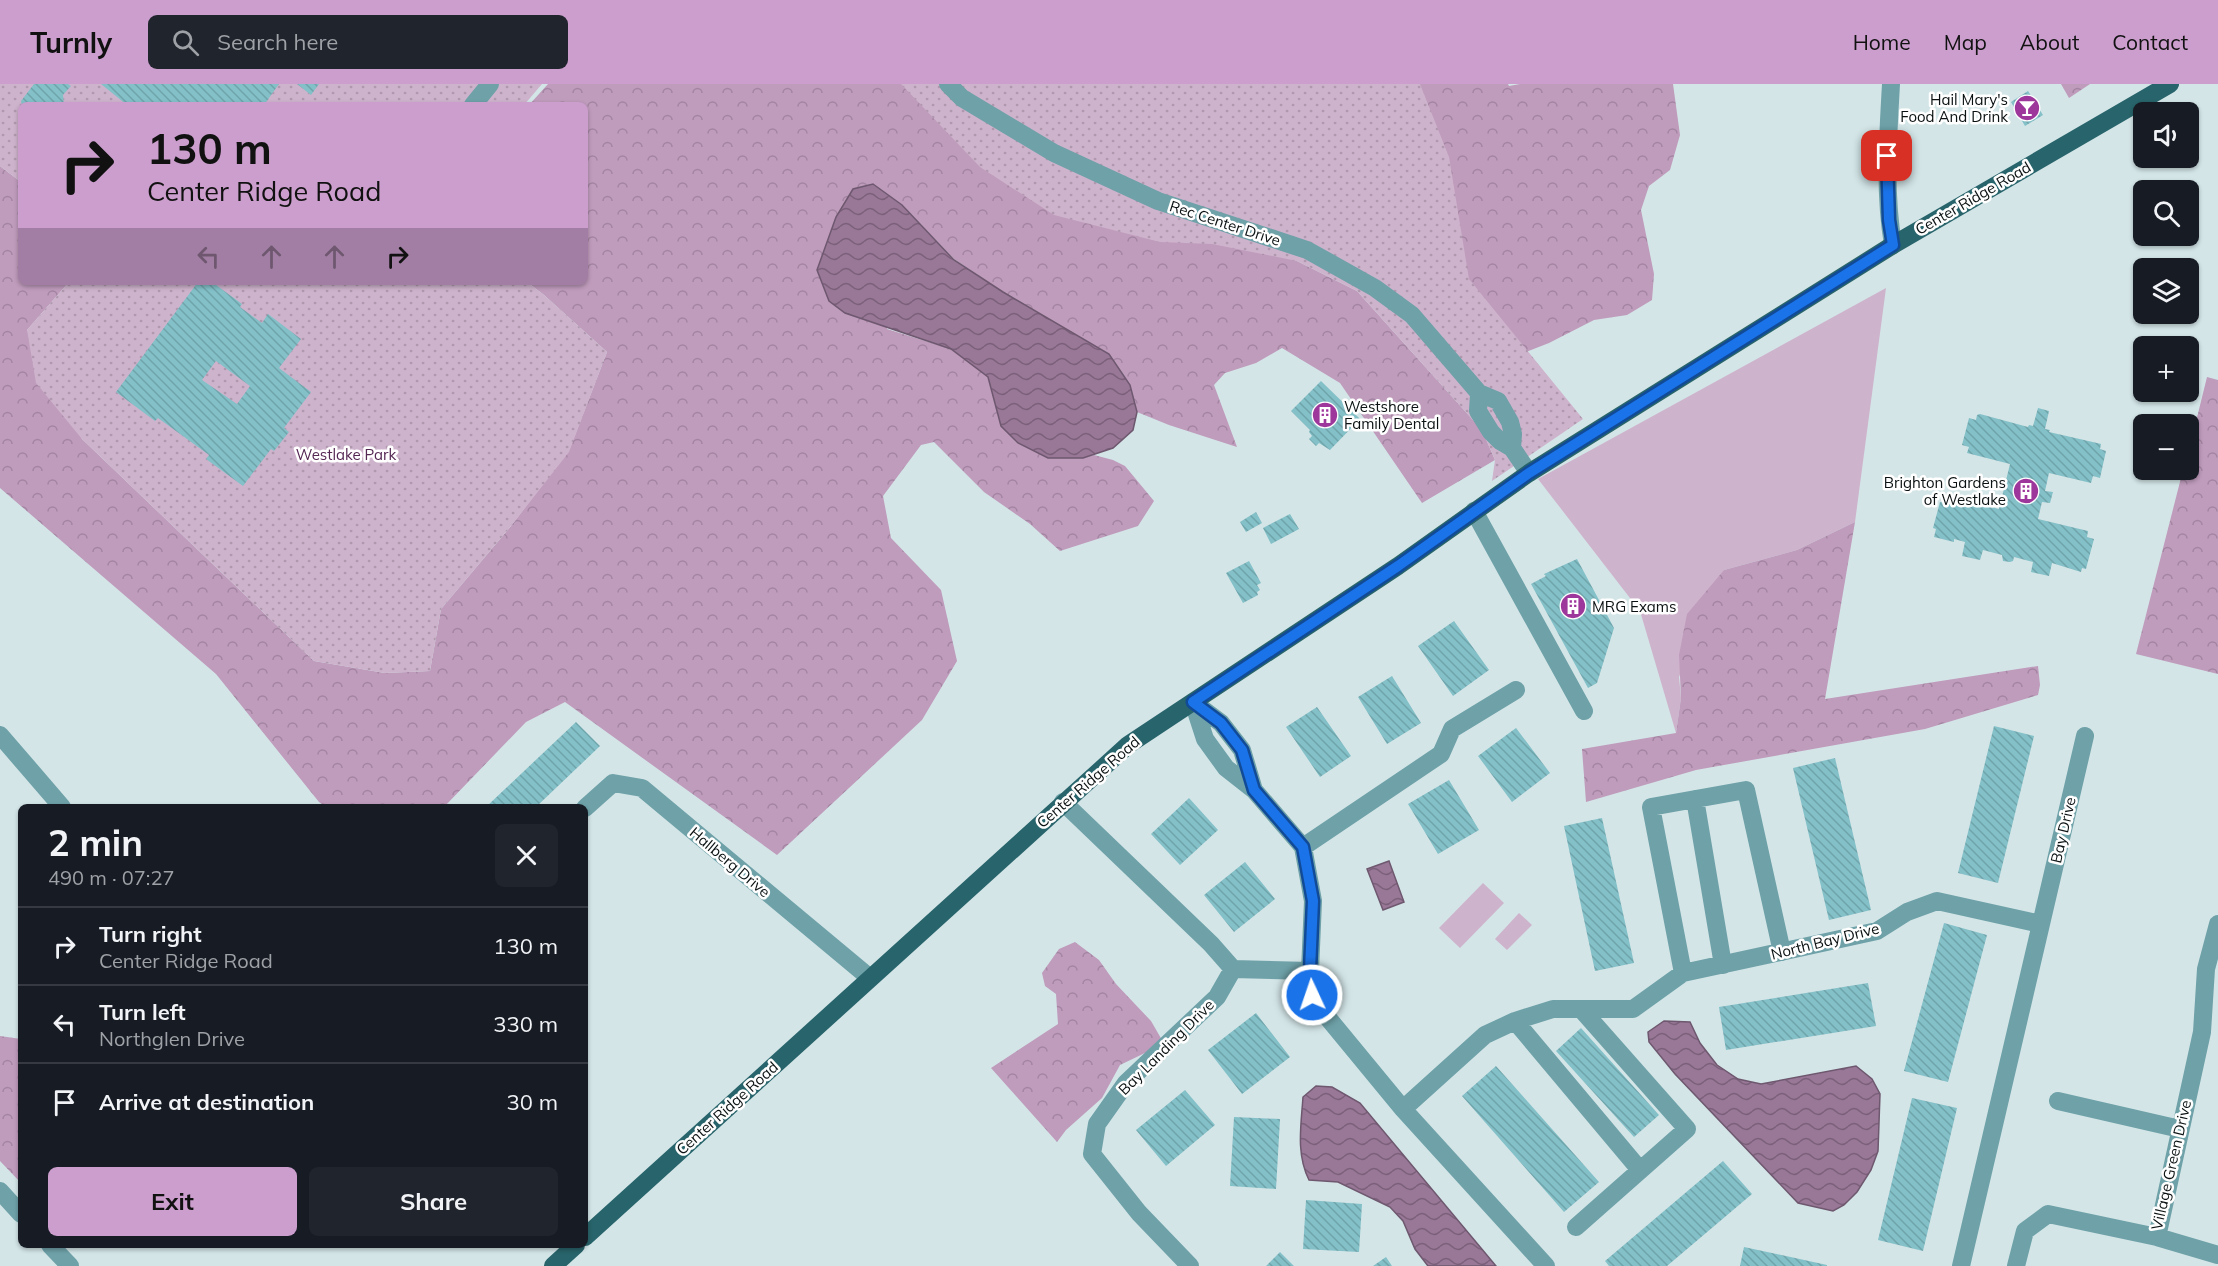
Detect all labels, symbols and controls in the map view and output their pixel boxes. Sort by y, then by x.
search box [148,15,568,69]
text: Turnly [30,25,112,60]
icon: search [169,26,202,59]
text: Search here [217,28,338,56]
text: Home [1853,29,1911,55]
text: Map [1944,29,1987,55]
text: About [2020,29,2079,55]
text: Contact [2112,29,2188,55]
place label: Hail Mary's Food And Drink [1900,90,2008,126]
bar icon: Hail Mary's Food And Drink [2012,93,2042,123]
map controls [2133,102,2199,480]
button: sound [2133,102,2199,168]
text: 130 m [147,122,272,175]
icon: right [48,126,126,204]
pin [1861,130,1912,181]
icon: arrive [1870,139,1903,172]
street label: Center Ridge Road [1912,157,2034,239]
text: Center Ridge Road [147,174,381,208]
button: search [2133,180,2199,246]
street label: Rec Center Drive [1167,196,1283,250]
icon: left [192,240,225,273]
icon: ahead [255,240,288,273]
icon: ahead [318,240,351,273]
icon: right [381,240,414,273]
button: layers [2133,258,2199,324]
button: + [2133,336,2199,402]
place label: Westshore Family Dental [1344,397,1439,433]
building icon: Westshore Family Dental [1310,400,1340,430]
button: − [2133,414,2199,480]
park label: Westlake Park [296,445,396,464]
place label: Brighton Gardens of Westlake [1884,473,2006,509]
building icon: Brighton Gardens of Westlake [2011,476,2041,506]
building icon: MRG Exams [1558,591,1588,621]
place label: MRG Exams [1592,597,1676,616]
street label: Center Ridge Road [1033,732,1143,832]
street label: Bay Drive [2046,795,2080,865]
text: 2 min [48,820,143,865]
street label: Hallberg Drive [686,823,774,901]
button: close [495,824,558,887]
text: 490 m · 07:27 [48,865,174,890]
street label: North Bay Drive [1769,918,1881,964]
text: Turn right [99,920,202,948]
icon: right [48,930,81,963]
text: 130 m [493,932,558,960]
text: Center Ridge Road [99,948,273,973]
position arrow [1280,963,1344,1027]
street label: Bay Landing Drive [1114,995,1218,1099]
text: Turn left [99,998,186,1026]
icon: left [48,1008,81,1041]
text: 330 m [493,1010,558,1038]
text: Northglen Drive [99,1026,245,1051]
street label: Center Ridge Road [672,1057,782,1159]
icon: arrive [48,1086,81,1119]
text: Arrive at destination [99,1088,314,1116]
text: 30 m [507,1088,558,1116]
street label: Village Green Drive [2147,1098,2195,1232]
button: Exit [48,1167,297,1236]
button: Share [309,1167,558,1236]

